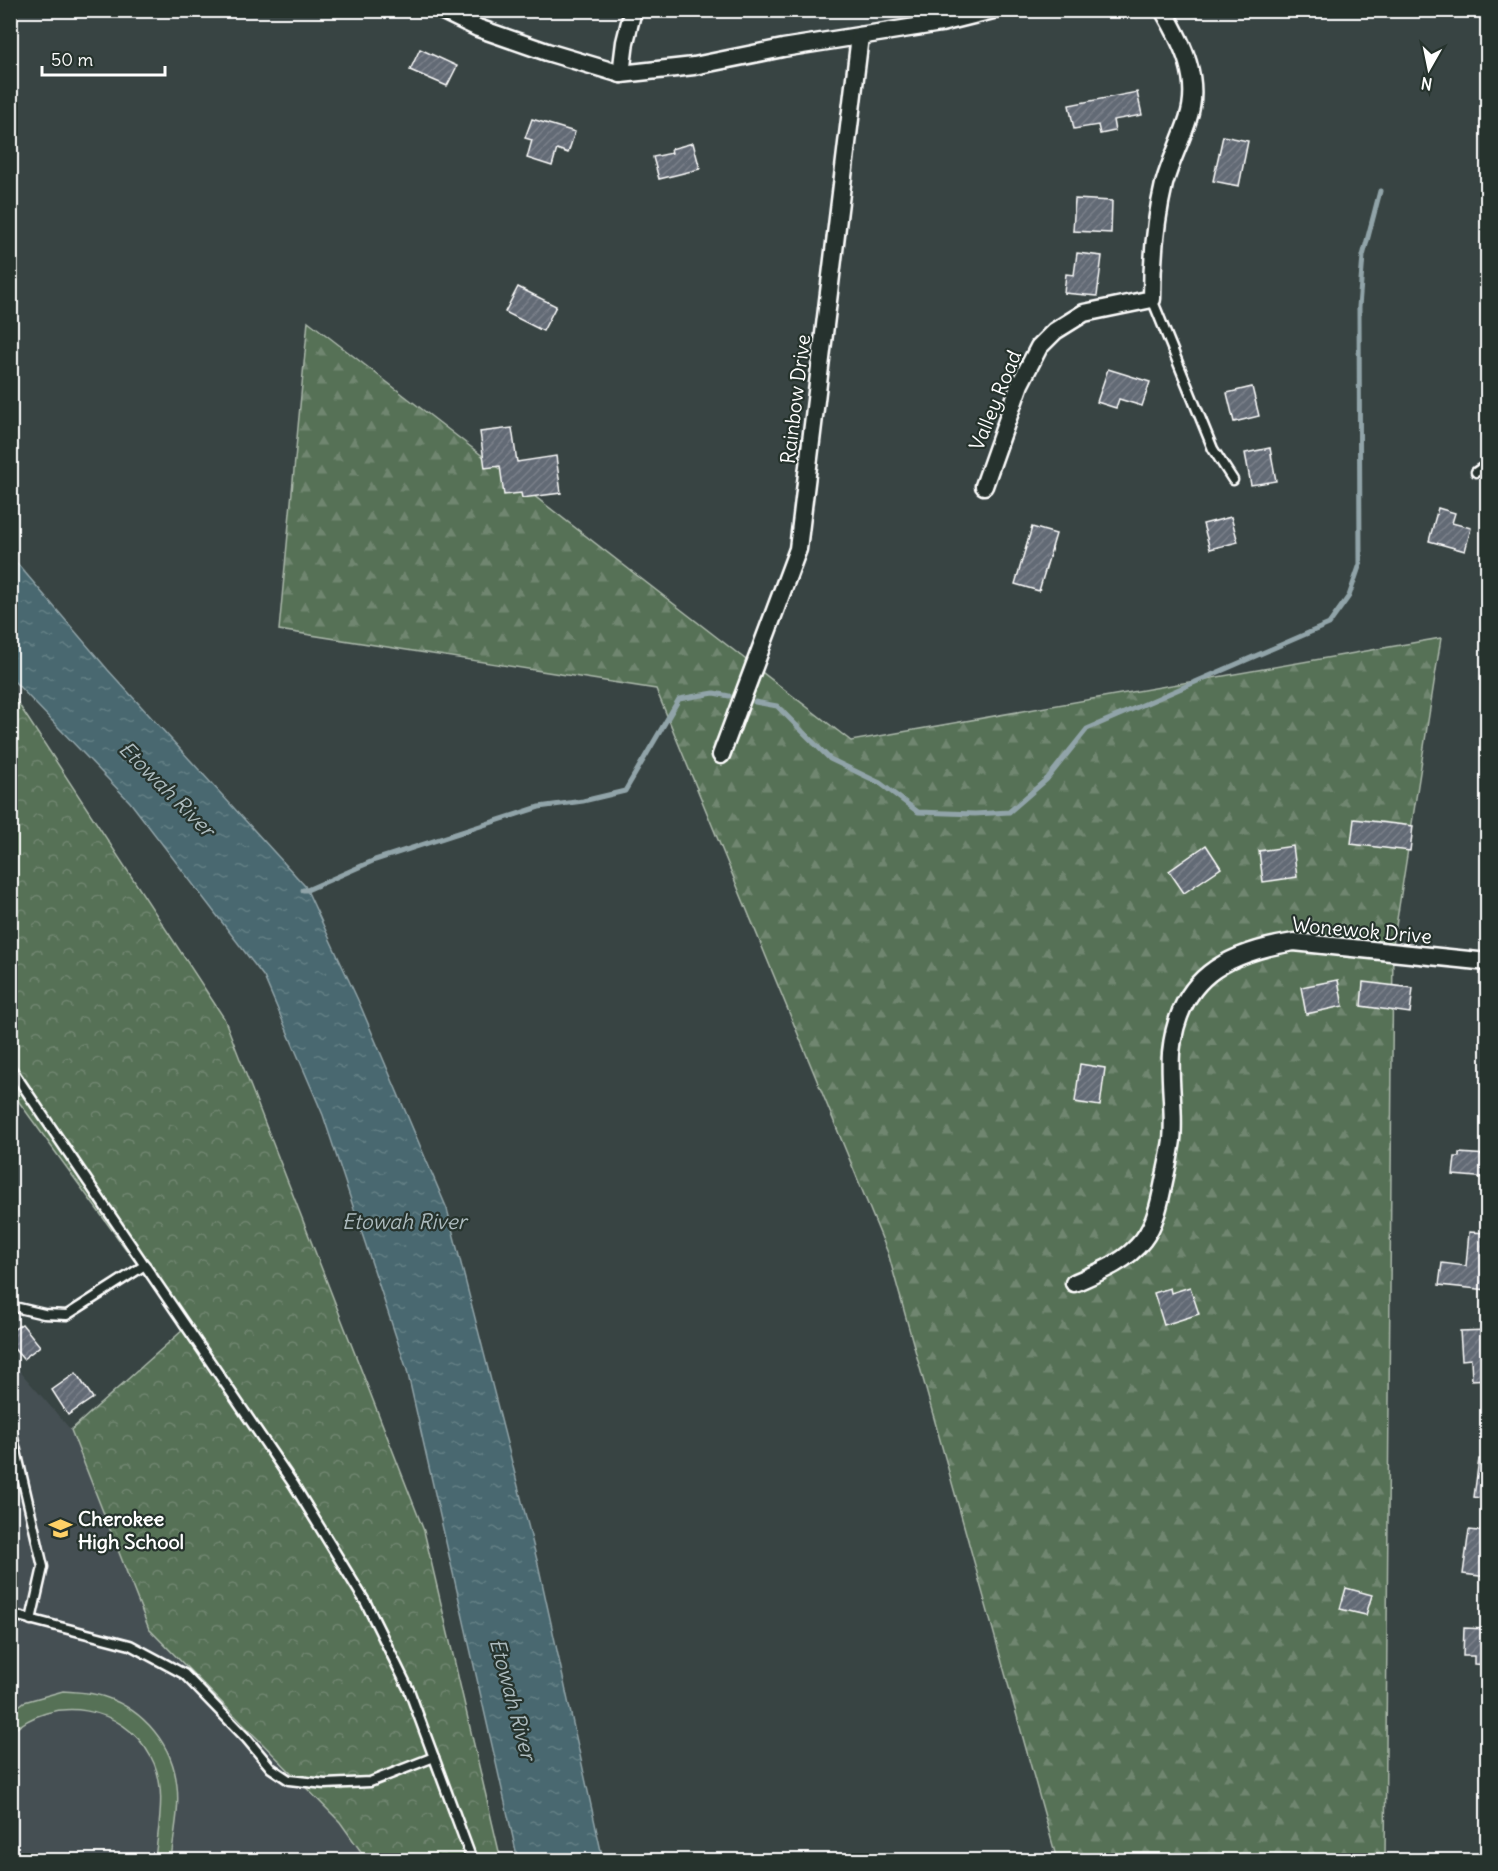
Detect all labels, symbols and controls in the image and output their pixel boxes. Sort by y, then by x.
scale bar [42,39,165,77]
north arrow [1399,39,1459,99]
text: 50 m [51,48,93,71]
text: N [1420,73,1434,95]
street label: Rainbow Drive [775,333,815,465]
street label: Valley Road [964,346,1027,454]
water label: Etowah River [113,735,222,844]
street label: Wonewok Drive [1291,911,1433,949]
water label: Etowah River [342,1208,469,1235]
place label: Cherokee High School [78,1506,184,1554]
school or university icon: Cherokee High School [47,1516,73,1542]
water label: Etowah River [484,1635,543,1765]

